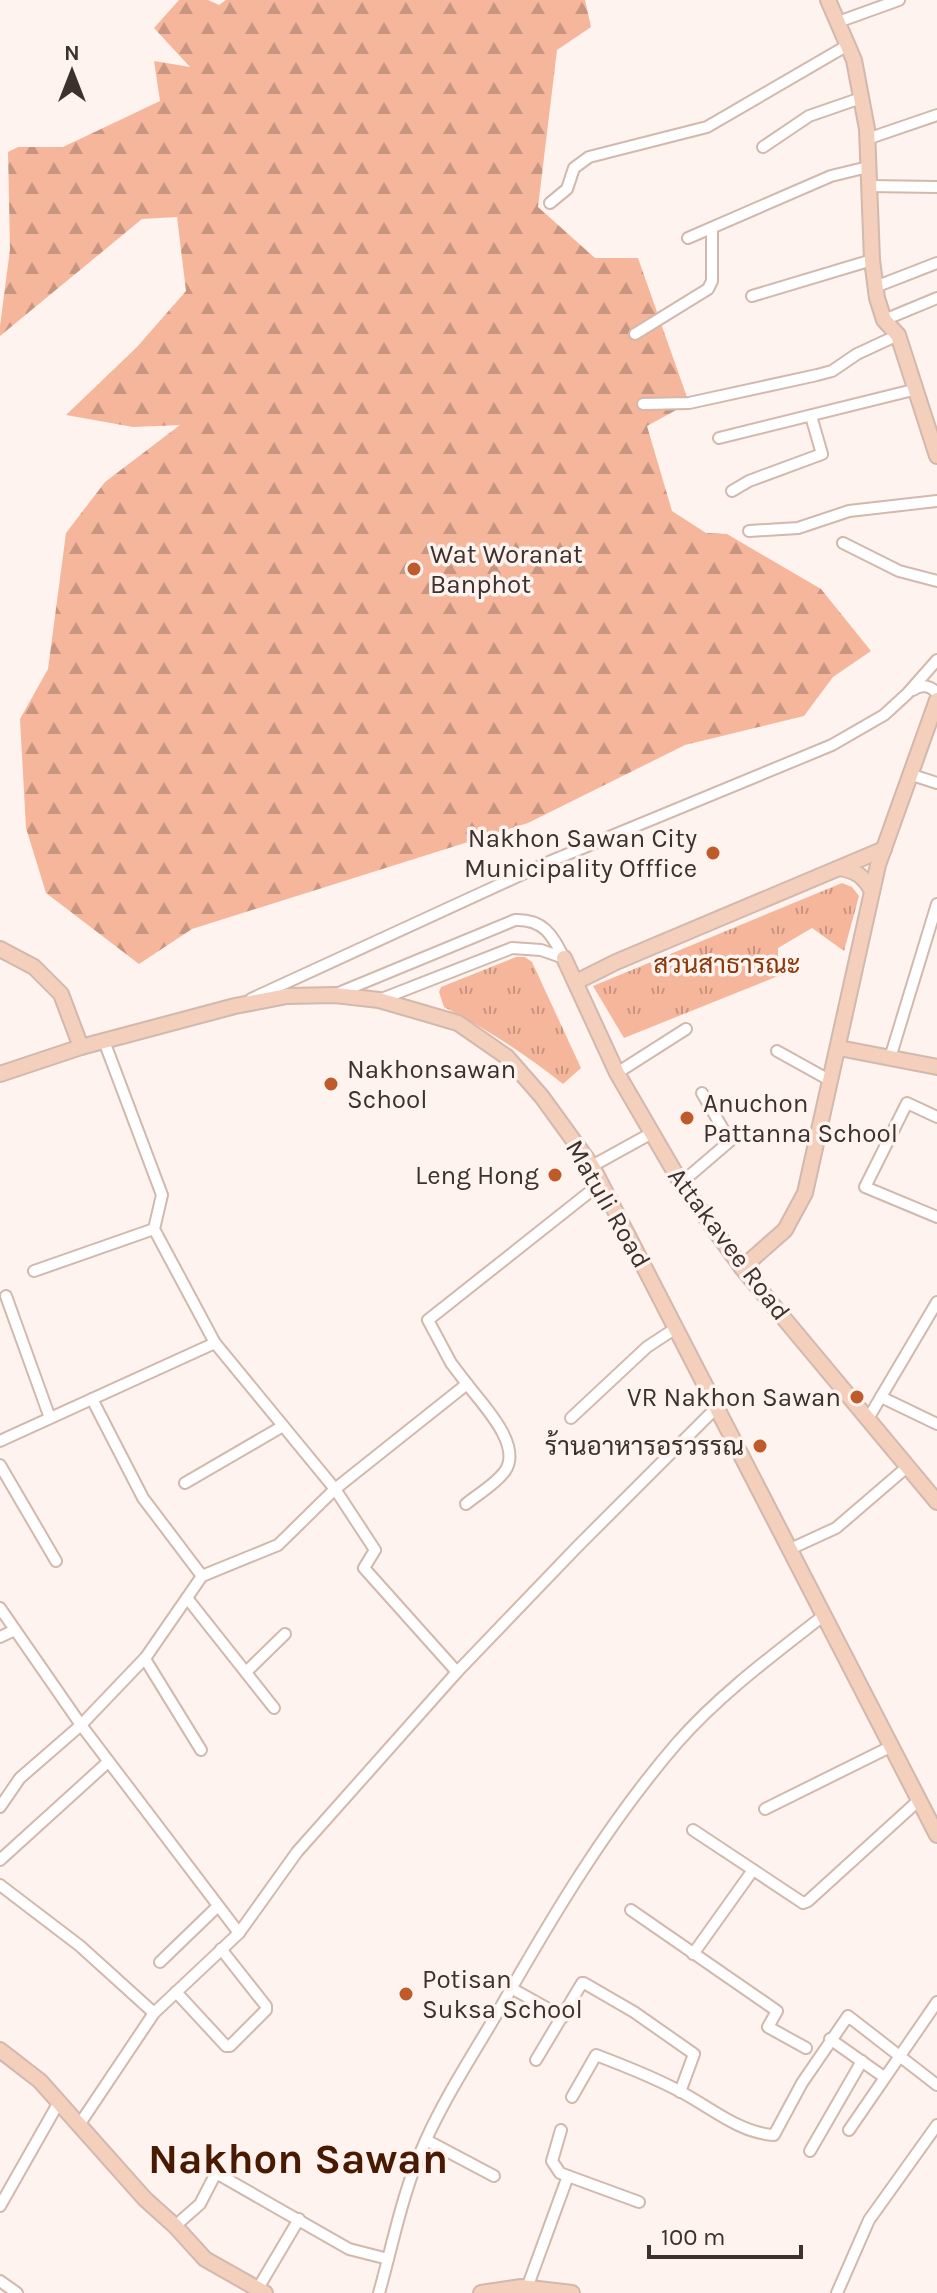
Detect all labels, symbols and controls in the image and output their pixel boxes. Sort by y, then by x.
north arrow [32,32,112,112]
text: N [64,40,80,66]
place label: Wat Woranat Banphot [430,539,583,600]
marker: Wat Woranat Banphot [405,560,423,578]
place label: Nakhon Sawan City Municipality Offfice [464,823,697,884]
marker: Nakhon Sawan City Municipality Offfice [704,844,722,862]
park label: สวนสาธารณะ [653,949,801,980]
place label: Nakhonsawan School [347,1054,516,1115]
marker: Nakhonsawan School [322,1075,340,1093]
place label: Anuchon Pattanna School [703,1088,898,1149]
marker: Anuchon Pattanna School [678,1109,696,1127]
street label: Matuli Road [559,1134,657,1274]
place label: Leng Hong [415,1160,539,1191]
street label: Attakavee Road [661,1161,797,1327]
marker: Leng Hong [546,1166,564,1184]
place label: VR Nakhon Sawan [627,1382,841,1413]
marker: VR Nakhon Sawan [848,1388,866,1406]
place label: ร้านอาหารอรวรรณ [545,1430,744,1462]
marker: ร้านอาหารอรวรรณ [751,1437,769,1455]
place label: Potisan Suksa School [422,1964,583,2025]
marker: Potisan Suksa School [397,1985,415,2003]
district label: Nakhon Sawan [148,2134,448,2184]
scale bar [649,2209,801,2259]
text: 100 m [661,2223,726,2251]

